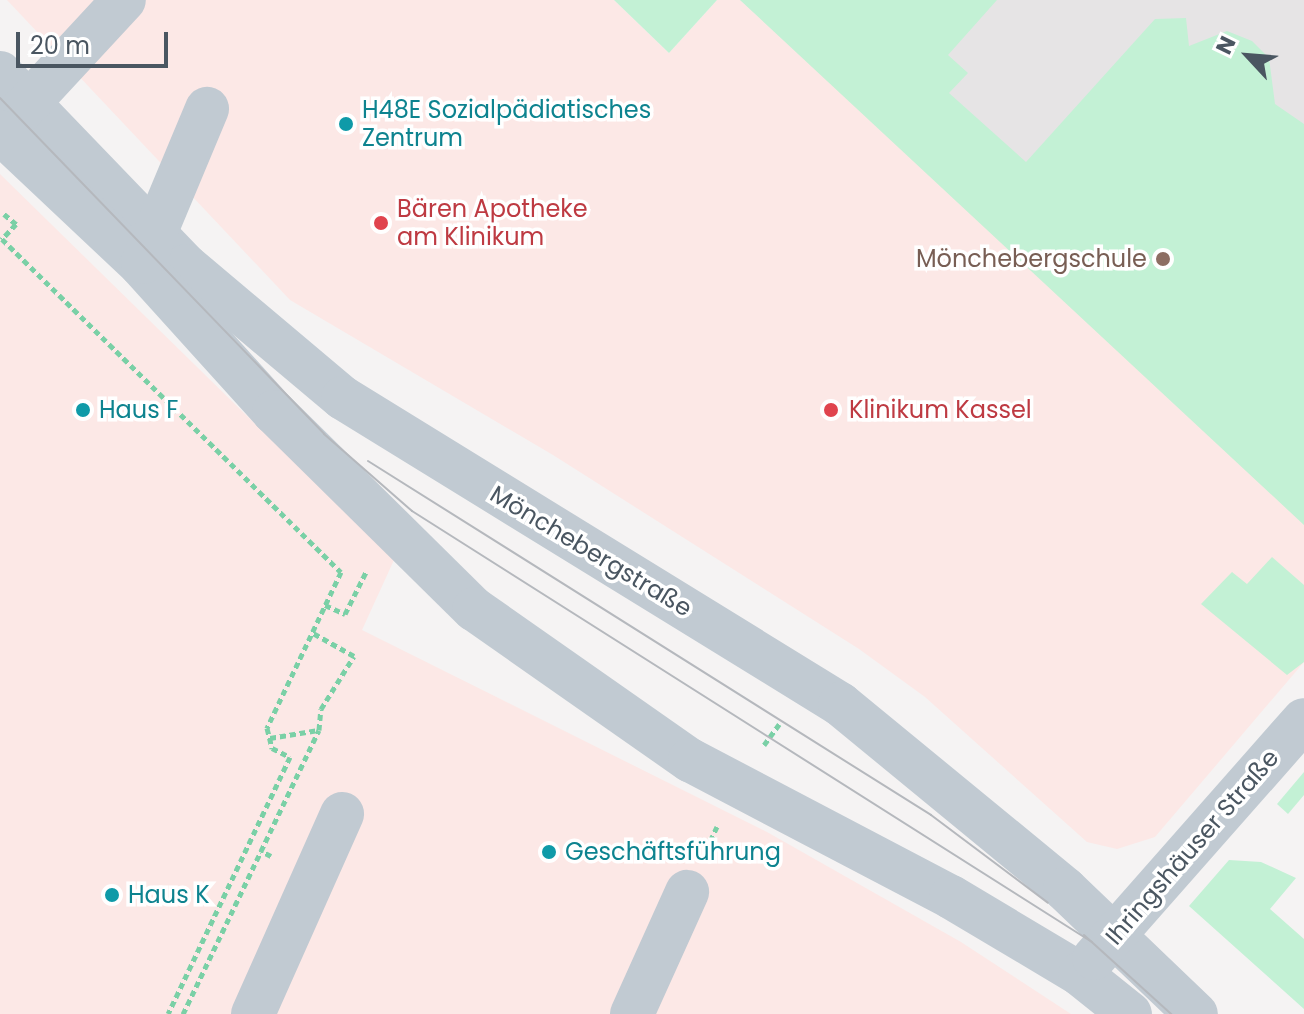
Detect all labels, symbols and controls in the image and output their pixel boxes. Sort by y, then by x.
scale bar [20,16,172,66]
north arrow [1208,16,1288,96]
text: 20 m [30,29,90,62]
text: N [1208,31,1244,59]
place label: H48E Sozialpädiatisches Zentrum [362,96,651,152]
marker: H48E Sozialpädiatisches Zentrum [337,115,355,133]
place label: Bären Apotheke am Klinikum [397,195,588,251]
marker: Bären Apotheke am Klinikum [372,214,390,232]
place label: Mönchebergschule [916,245,1147,273]
marker: Mönchebergschule [1154,250,1172,268]
place label: Haus F [99,396,178,424]
place label: Klinikum Kassel [849,396,1032,424]
marker: Klinikum Kassel [820,399,842,421]
marker: Haus F [74,401,92,419]
street label: Mönchebergstraße [485,479,697,623]
street label: Ihringshäuser Straße [1099,744,1285,950]
place label: Geschäftsführung [565,838,781,866]
marker: Geschäftsführung [540,843,558,861]
place label: Haus K [128,881,210,909]
marker: Haus K [103,886,121,904]

